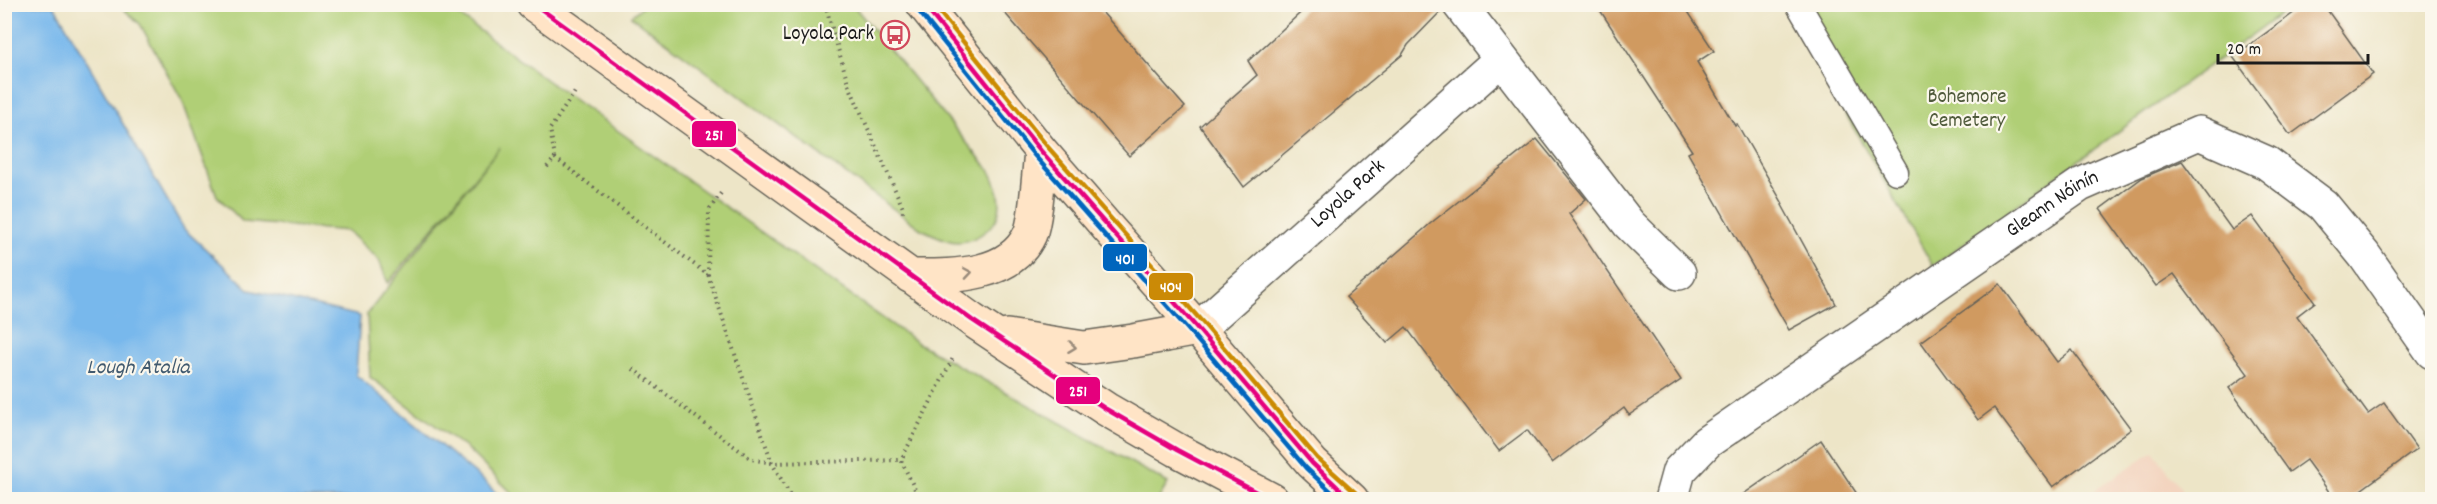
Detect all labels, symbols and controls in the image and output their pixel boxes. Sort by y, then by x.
bus stop icon: Loyola Park [879,19,911,51]
place label: Loyola Park [783,20,874,50]
scale bar [2218,27,2368,65]
text: 20 m [2227,38,2261,63]
park label: Bohemore Cemetery [1928,83,2006,137]
line badge: 251 [691,120,737,148]
text: 251 [705,125,723,148]
street label: Loyola Park [1305,153,1393,236]
street label: Gleann Nóinín [2000,163,2104,246]
line badge: 401 [1102,243,1148,272]
text: 401 [1116,249,1134,272]
one-way arrow [963,267,973,279]
line badge: 404 [1148,272,1194,301]
text: 404 [1160,277,1182,300]
one-way arrow [1068,340,1077,352]
water label: Lough Atalia [86,353,191,384]
line badge: 251 [1055,376,1101,405]
text: 251 [1069,381,1087,404]

